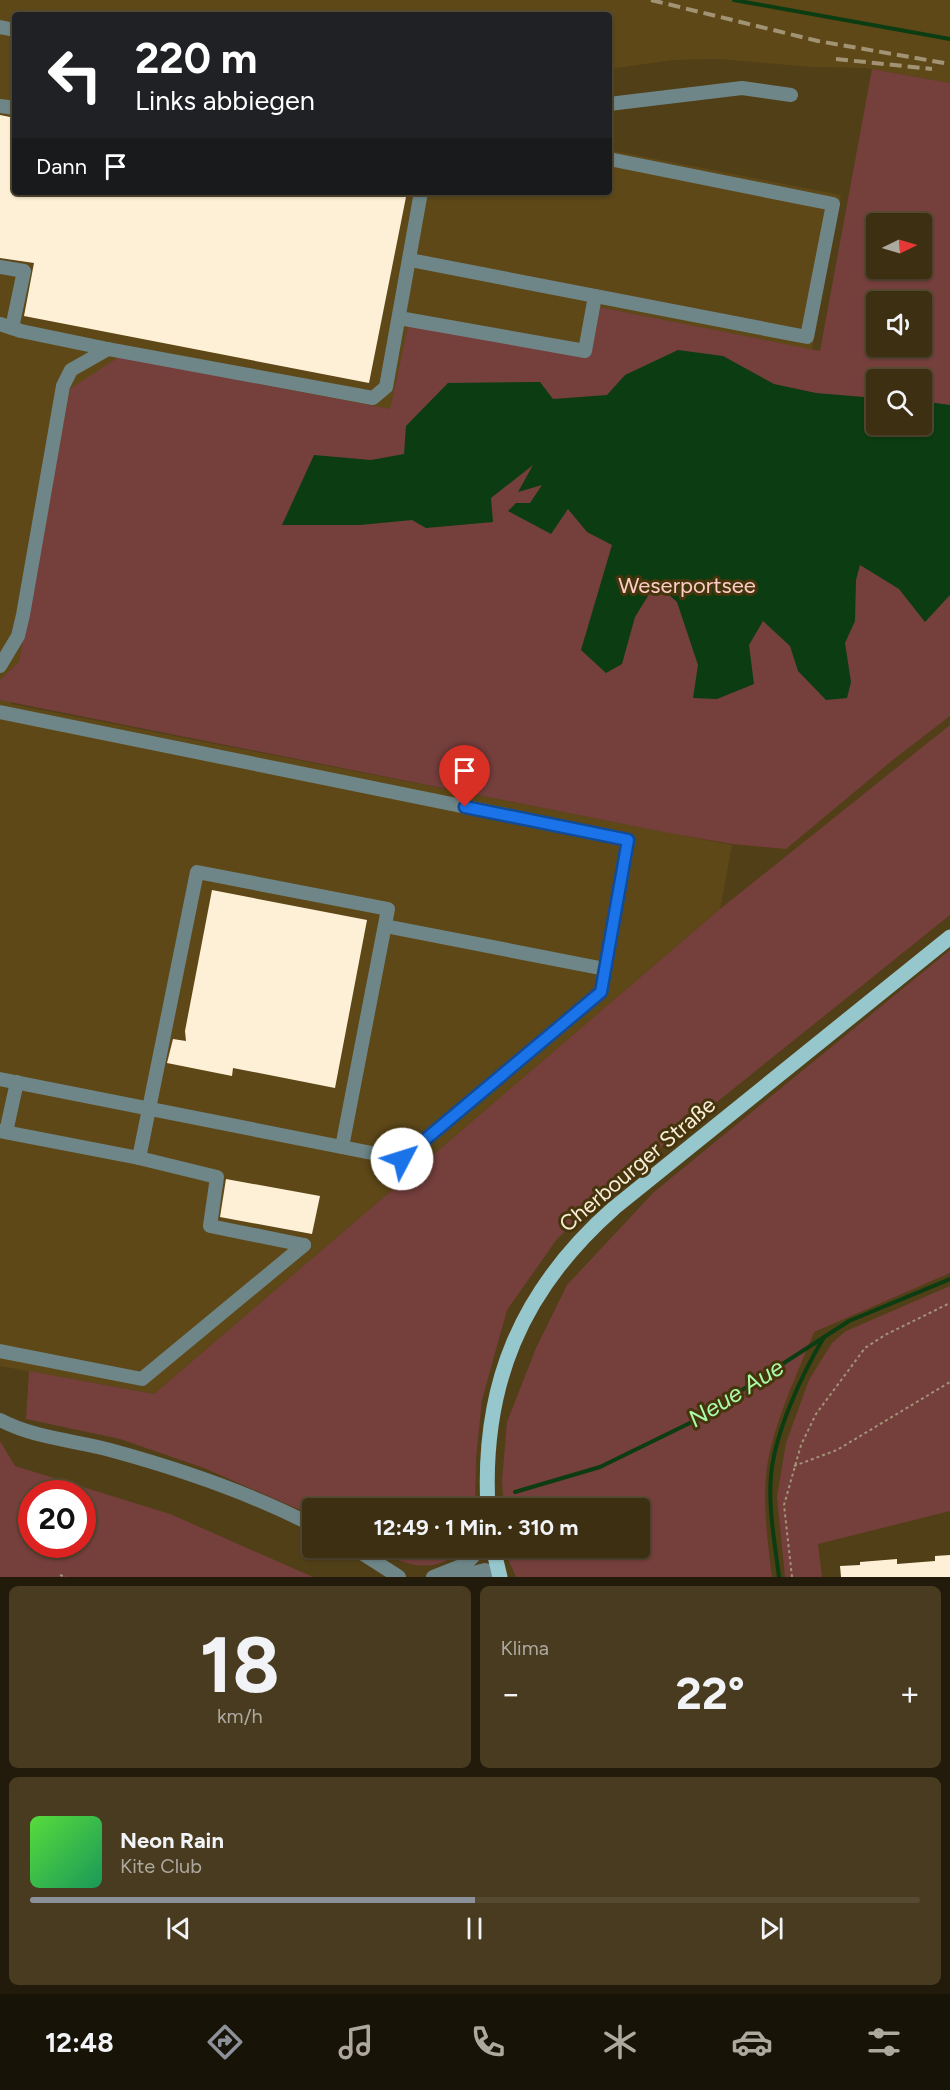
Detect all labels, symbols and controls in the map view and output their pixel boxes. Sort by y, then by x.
text: 220 m [135,33,257,84]
icon: left [36,36,114,114]
text: Links abbiegen [135,84,315,117]
icon: arrive [99,150,132,183]
text: Dann [36,153,87,180]
north arrow [866,213,932,279]
map controls [866,213,932,435]
button: sound [866,291,932,357]
button: search [866,369,932,435]
park label: Weserportsee [618,572,756,599]
pin [439,745,490,807]
icon: arrive [448,754,481,787]
street label: Cherbourger Straße [554,1091,721,1238]
position arrow [370,1127,434,1191]
water label: Neue Aue [683,1352,789,1433]
speed limit sign: 20 [18,1480,96,1558]
text: 12:49 · 1 Min. · 310 m [374,1514,579,1541]
text: 18 [199,1618,280,1712]
text: Klima [501,1636,549,1660]
text: 22° [676,1666,745,1720]
text: − [501,1674,521,1713]
text: + [899,1674,920,1713]
text: km/h [217,1704,263,1728]
text: Neon Rain [120,1827,224,1854]
text: Kite Club [120,1854,202,1878]
icon: previous [162,1912,195,1945]
icon: pause [458,1912,491,1945]
icon: next [755,1912,788,1945]
icon: directions [204,2021,246,2063]
icon: music [335,2021,377,2063]
icon: phone [467,2021,509,2063]
icon: climate [599,2021,641,2063]
icon: car [731,2021,773,2063]
icon: filters [863,2021,905,2063]
text: 12:48 [45,2026,114,2059]

